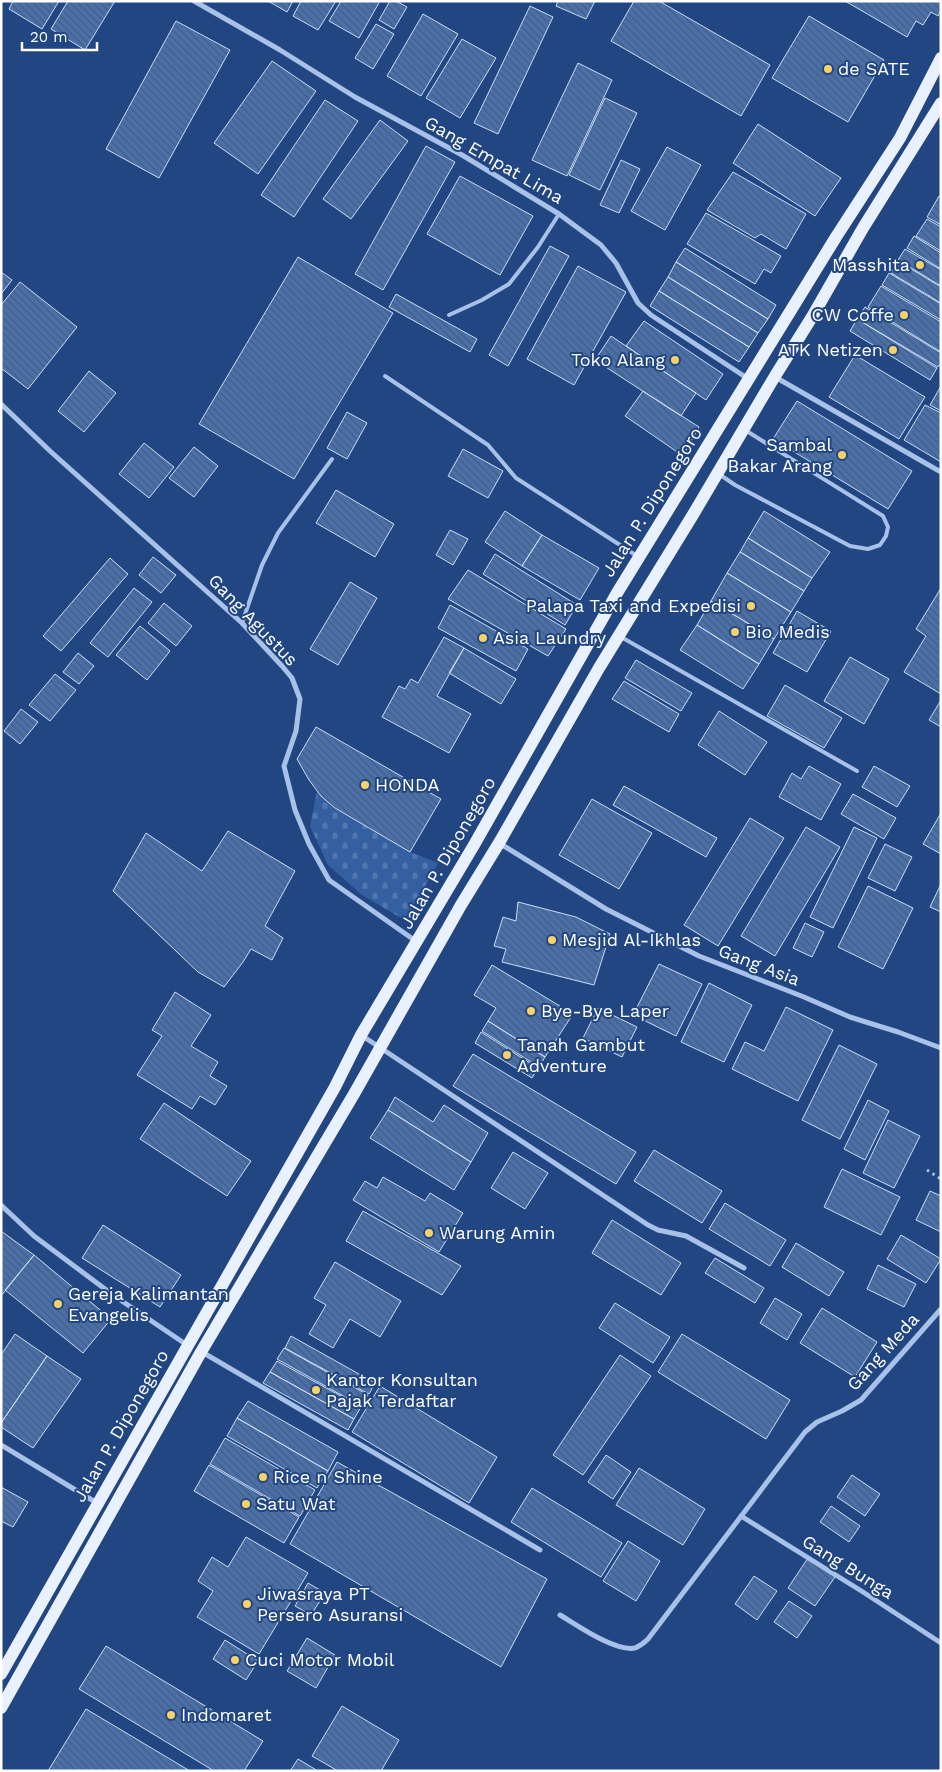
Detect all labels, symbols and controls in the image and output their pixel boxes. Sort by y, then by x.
scale bar [22,20,98,52]
text: 20 m [30,28,68,46]
place label: de SATE [838,58,910,79]
marker: de SATE [822,63,834,75]
street label: Gang Empat Lima [421,111,567,208]
place label: Masshita [832,254,910,275]
marker: Masshita [914,259,926,271]
place label: CW Coffe [811,304,894,325]
marker: CW Coffe [898,309,910,321]
place label: ATK Netizen [778,339,883,360]
marker: ATK Netizen [887,344,899,356]
place label: Toko Alang [571,349,665,370]
marker: Toko Alang [669,354,681,366]
street label: Jalan P. Diponegoro [597,423,706,580]
place label: Sambal Bakar Arang [728,434,832,476]
marker: Sambal Bakar Arang [836,449,848,461]
street label: Gang Agustus [204,569,302,670]
place label: Palapa Taxi and Expedisi [526,595,741,616]
marker: Palapa Taxi and Expedisi [745,600,757,612]
place label: Bio Medis [745,621,830,642]
marker: Bio Medis [729,626,741,638]
place label: Asia Laundry [493,627,607,648]
marker: Asia Laundry [477,632,489,644]
street label: Jalan P. Diponegoro [395,773,500,933]
place label: HONDA [375,774,439,795]
marker: HONDA [359,779,371,791]
place label: Mesjid Al-Ikhlas [562,929,701,950]
marker: Mesjid Al-Ikhlas [546,934,558,946]
street label: Gang Asia [715,939,803,990]
place label: Bye-Bye Laper [541,1000,669,1021]
marker: Bye-Bye Laper [525,1005,537,1017]
place label: Tanah Gambut Adventure [517,1034,646,1076]
marker: Tanah Gambut Adventure [501,1049,513,1061]
place label: Warung Amin [439,1222,555,1243]
marker: Warung Amin [423,1227,435,1239]
place label: Gereja Kalimantan Evangelis [68,1283,229,1325]
marker: Gereja Kalimantan Evangelis [52,1298,64,1310]
street label: Gang Meda [842,1309,923,1395]
street label: Jalan P. Diponegoro [68,1346,173,1506]
place label: Kantor Konsultan Pajak Terdaftar [326,1369,478,1411]
marker: Kantor Konsultan Pajak Terdaftar [310,1384,322,1396]
place label: Rice n Shine [273,1466,383,1487]
marker: Rice n Shine [257,1471,269,1483]
place label: Satu Wat [256,1493,336,1514]
marker: Satu Wat [240,1498,252,1510]
street label: Gang Bunga [799,1530,898,1603]
place label: Jiwasraya PT Persero Asuransi [257,1583,403,1625]
marker: Jiwasraya PT Persero Asuransi [241,1598,253,1610]
place label: Cuci Motor Mobil [245,1649,395,1670]
marker: Cuci Motor Mobil [229,1654,241,1666]
place label: Indomaret [181,1704,272,1725]
marker: Indomaret [165,1709,177,1721]

